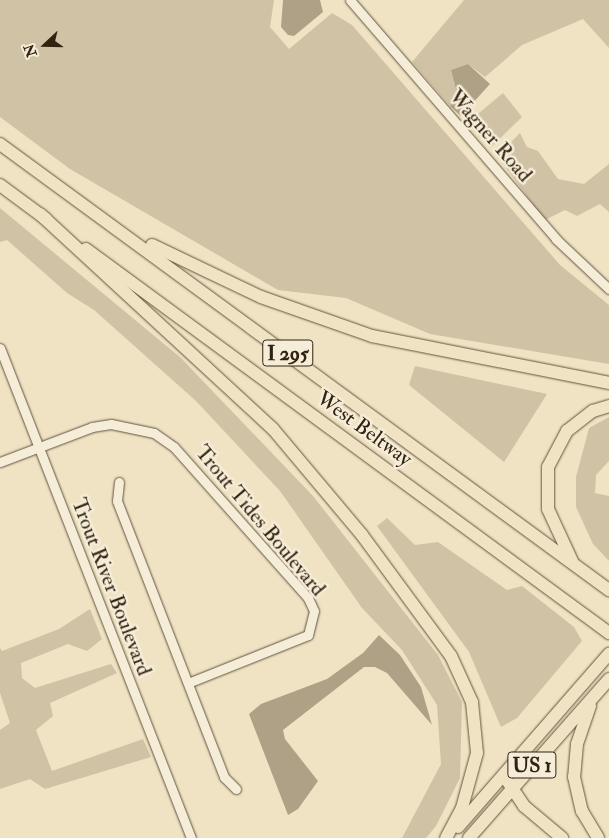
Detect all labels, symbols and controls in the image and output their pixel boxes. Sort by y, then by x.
north arrow [20,20,70,70]
text: N [20,42,41,59]
street label: Wagner Road [443,85,537,187]
road number: I 295 [262,336,314,370]
street label: West Beltway [311,386,417,472]
street label: Trout Tides Boulevard [190,440,330,602]
street label: Trout River Boulevard [66,495,156,679]
road number: US 1 [507,748,557,782]

